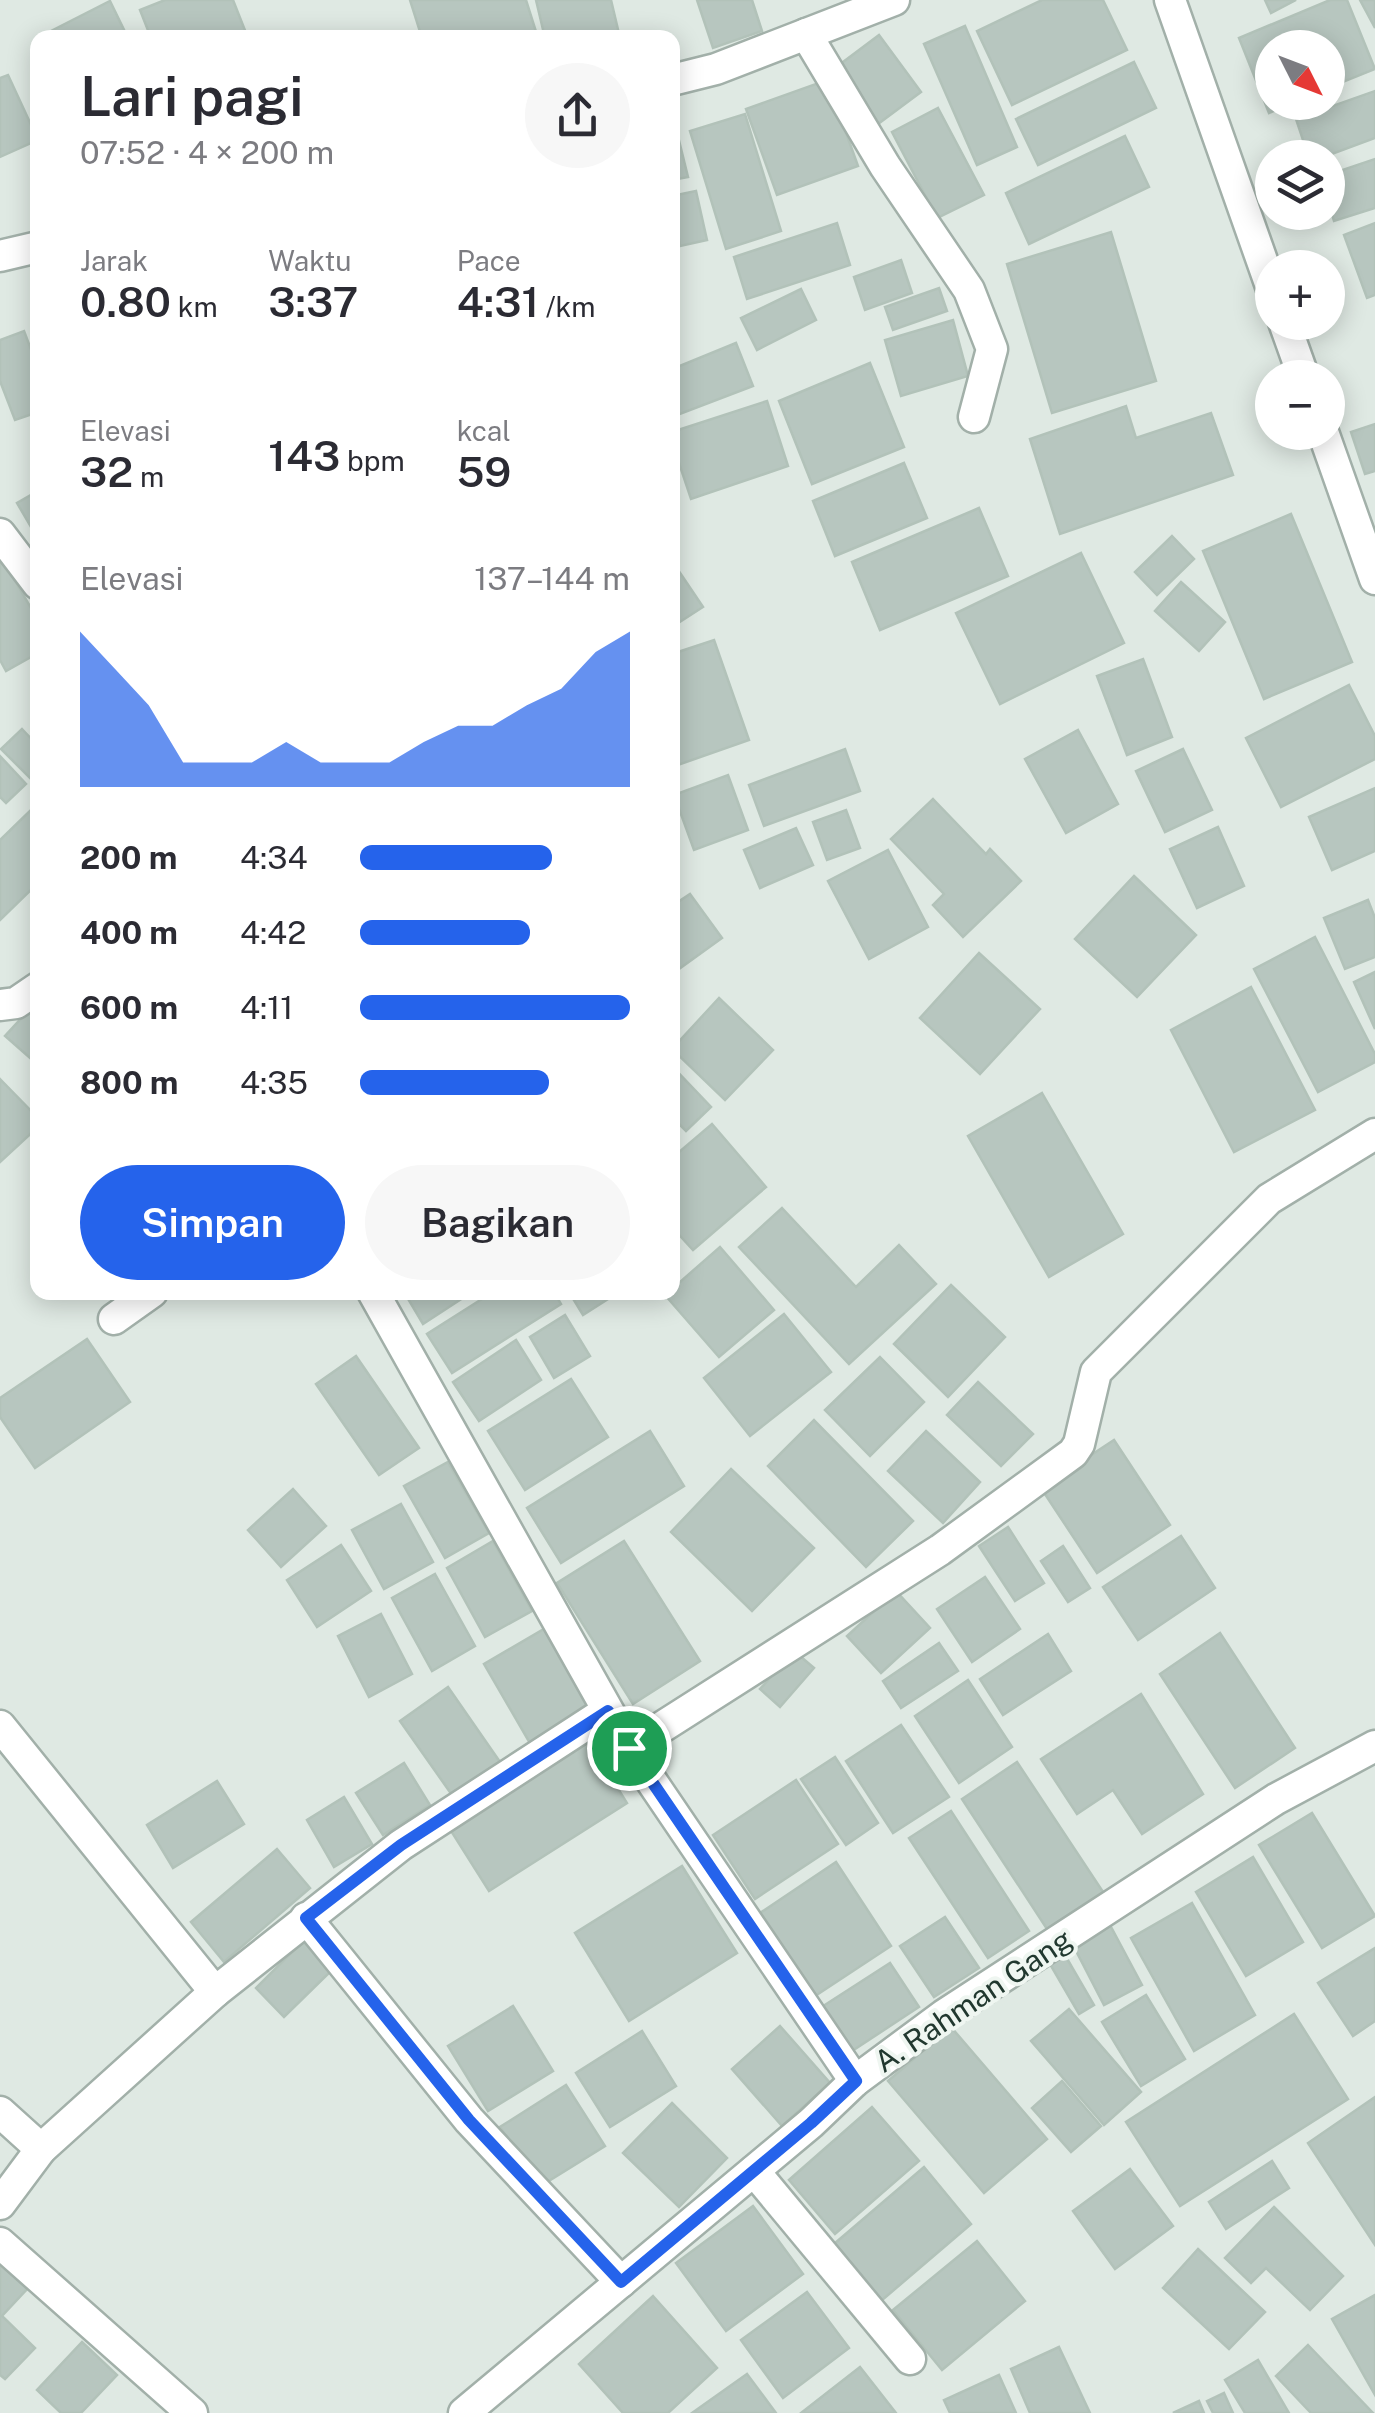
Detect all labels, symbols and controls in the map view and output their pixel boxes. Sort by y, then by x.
north arrow [1255,30,1345,120]
map controls [1255,30,1345,450]
button: share [525,63,630,168]
text: Lari pagi [80,64,303,128]
text: 07:52 · 4 × 200 m [80,134,334,171]
button: layers [1255,140,1345,230]
text: Jarak [80,244,148,277]
text: Waktu [268,244,352,277]
text: Pace [457,244,521,277]
button: + [1255,250,1345,340]
text: 0.80 [80,277,171,326]
text: 3:37 [268,277,358,326]
text: 4:31 [457,277,539,326]
text: km [171,290,218,323]
text: /km [539,290,596,323]
button: − [1255,360,1345,450]
text: Elevasi [80,414,171,447]
text: kcal [457,414,511,447]
text: 143 [268,431,340,480]
text: bpm [340,444,405,477]
text: 32 [80,447,133,496]
text: 59 [457,447,511,496]
text: m [133,460,164,493]
text: Elevasi [80,560,184,597]
text: 137–144 m [474,560,630,597]
text: 200 m [80,839,177,876]
text: 4:34 [240,839,308,876]
text: 400 m [80,914,178,951]
text: 4:42 [240,914,306,951]
text: 600 m [80,989,178,1026]
text: 4:11 [240,989,293,1026]
text: 800 m [80,1064,178,1101]
text: 4:35 [240,1064,308,1101]
button: Simpan [80,1165,345,1280]
button: Bagikan [365,1165,630,1280]
pin [587,1706,672,1791]
icon: arrive [602,1721,657,1776]
street label: A. Rahman Gang [867,1921,1079,2079]

